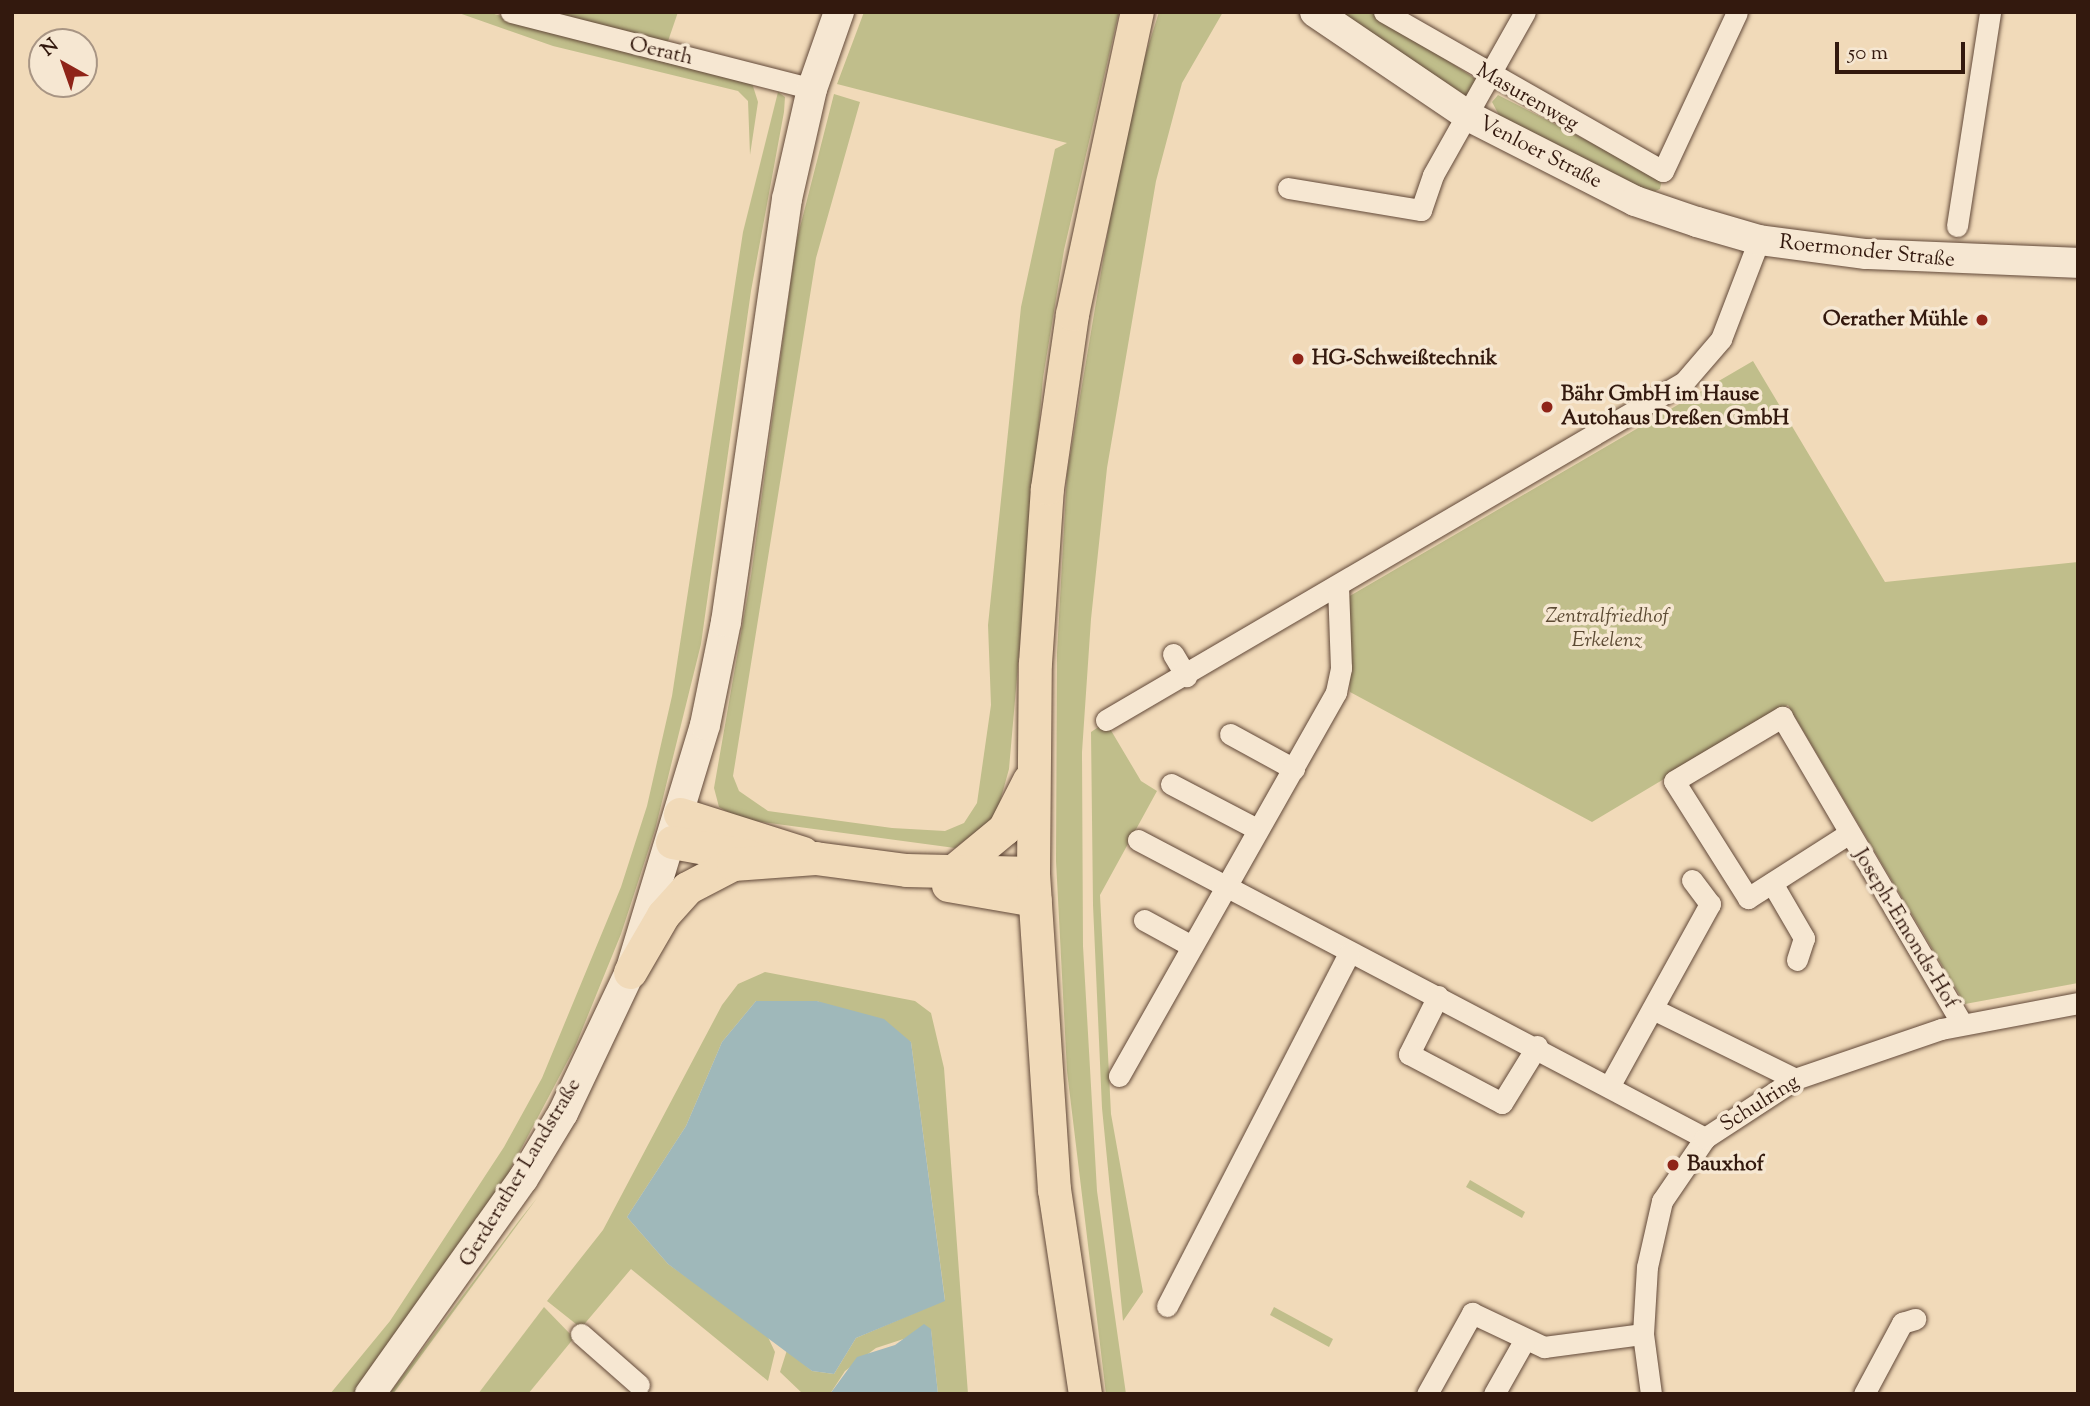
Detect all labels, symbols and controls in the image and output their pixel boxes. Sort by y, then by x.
north arrow [28,28,98,98]
scale bar [1838,28,1968,72]
street label: Oerath [627,32,695,72]
text: N [36,33,65,63]
text: 50 m [1848,39,1888,69]
street label: Masurenweg [1471,59,1583,137]
street label: Venloer Straße [1474,111,1606,195]
street label: Roermonder Straße [1778,230,1956,274]
place label: Oerather Mühle [1823,307,1968,333]
marker: Oerather Mühle [1974,312,1990,328]
place label: HG-Schweißtechnik [1312,346,1497,372]
marker: HG-Schweißtechnik [1290,351,1306,367]
place label: Bähr GmbH im Hause Autohaus Dreßen GmbH [1561,382,1789,432]
marker: Bähr GmbH im Hause Autohaus Dreßen GmbH [1539,399,1555,415]
park label: Zentralfriedhof Erkelenz [1545,604,1669,654]
street label: Joseph-Emonds-Hof [1847,844,1963,1014]
street label: Schulring [1716,1070,1804,1138]
street label: Gerderather Landstraße [455,1074,587,1272]
place label: Bauxhof [1687,1152,1764,1178]
marker: Bauxhof [1665,1157,1681,1173]

